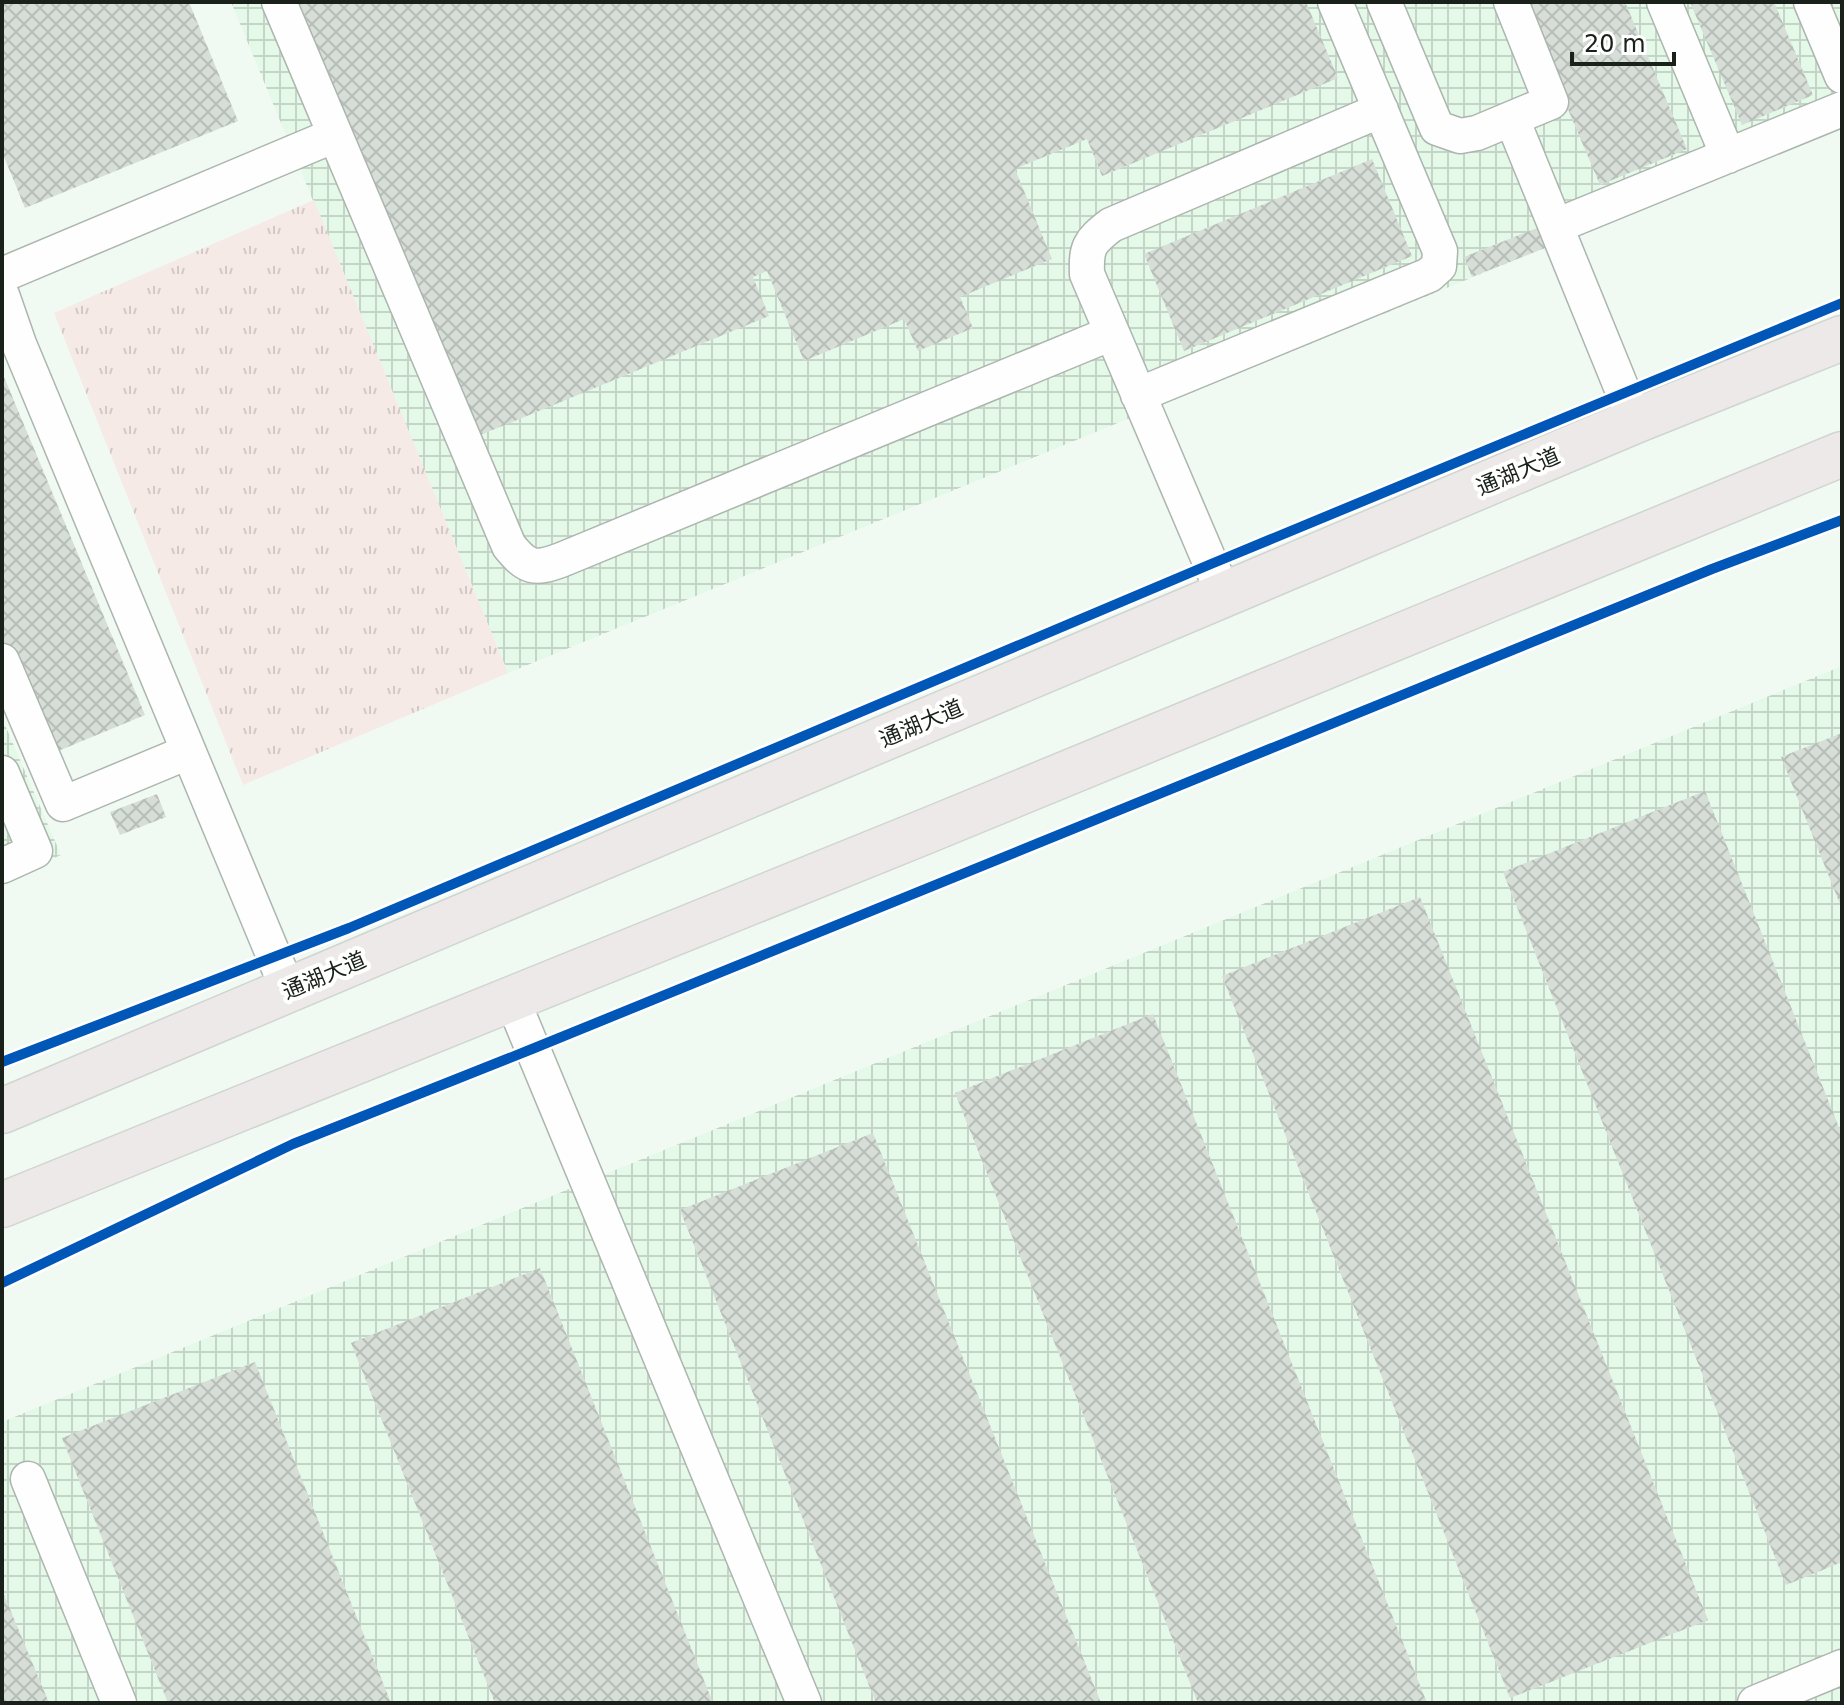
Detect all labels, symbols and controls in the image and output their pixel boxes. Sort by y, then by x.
scale bar [1572,16,1674,66]
text: 20 m [1584,30,1646,58]
street label: 通湖大道 [1473,443,1564,500]
street label: 通湖大道 [876,695,967,752]
street label: 通湖大道 [279,947,370,1004]

